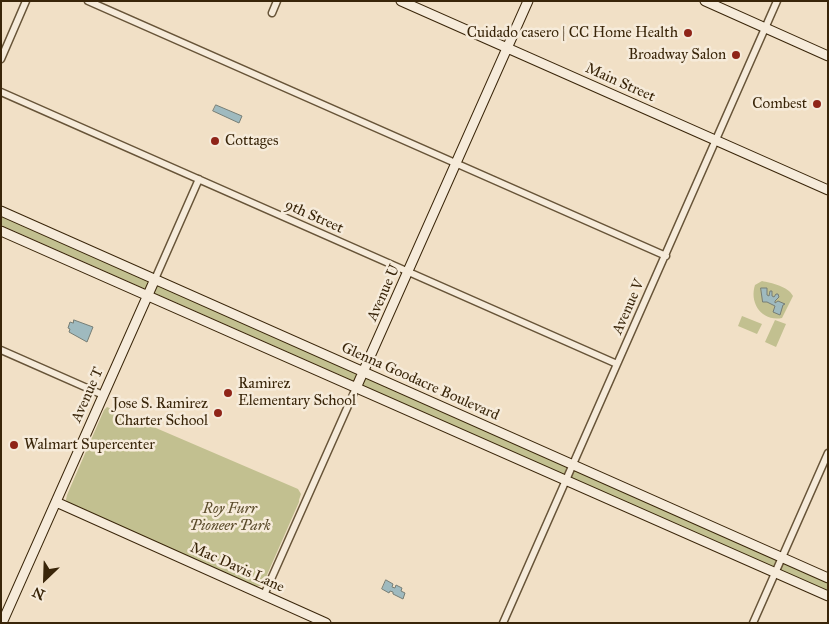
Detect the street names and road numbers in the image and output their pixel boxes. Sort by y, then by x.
street label: Main Street [582,60,658,106]
street label: 9th Street [282,196,346,238]
street label: Avenue U [364,262,404,324]
street label: Avenue V [609,277,649,337]
street label: Glenna Goodacre Boulevard [338,339,502,425]
street label: Avenue T [68,365,108,425]
street label: Mac Davis Lane [187,539,287,597]

